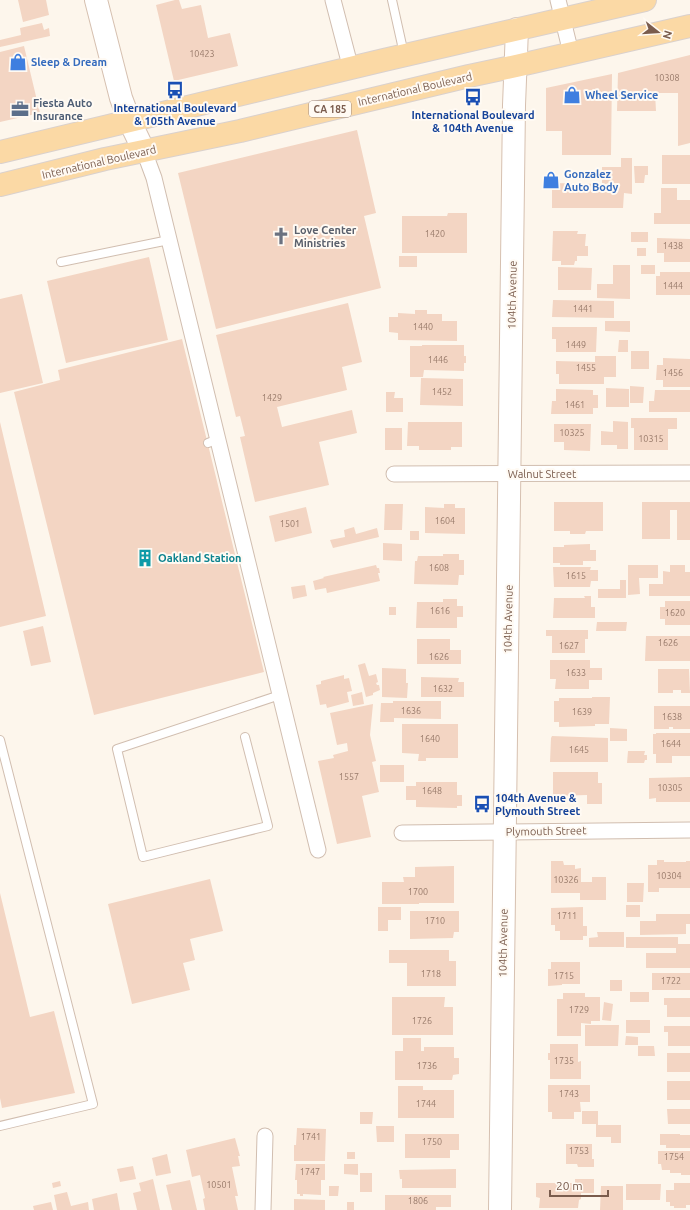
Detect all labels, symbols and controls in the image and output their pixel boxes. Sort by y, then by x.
north arrow [638,12,678,52]
text: N [661,29,675,41]
house number: 10423 [189,49,215,59]
shop icon: Sleep & Dream [8,52,28,72]
place label: Sleep & Dream [31,56,107,68]
street label: International Boulevard [357,70,473,108]
house number: 10308 [654,73,680,83]
bus stop icon: International Boulevard & 105th Avenue [165,80,185,100]
shop icon: Wheel Service [562,85,582,105]
bus stop icon: International Boulevard & 104th Avenue [463,87,483,107]
place label: Wheel Service [585,89,658,101]
place label: Fiesta Auto Insurance [33,97,93,122]
office icon: Fiesta Auto Insurance [10,99,30,119]
road number: CA 185 [309,101,351,117]
place label: International Boulevard & 105th Avenue [113,102,237,127]
place label: International Boulevard & 104th Avenue [411,109,535,134]
street label: International Boulevard [41,143,157,181]
place label: Gonzalez Auto Body [564,168,618,193]
shop icon: Gonzalez Auto Body [541,170,561,190]
place label: Love Center Ministries [294,224,357,249]
church icon: Love Center Ministries [271,226,291,246]
house number: 1420 [425,229,445,239]
house number: 1438 [663,241,683,251]
street label: 104th Avenue [505,261,519,329]
house number: 1444 [663,281,683,291]
house number: 1441 [573,304,593,314]
house number: 1440 [413,322,433,332]
house number: 1449 [566,340,586,350]
house number: 1446 [428,355,448,365]
house number: 1455 [576,363,596,373]
house number: 1456 [663,368,683,378]
house number: 1452 [432,387,452,397]
house number: 1429 [262,393,282,403]
house number: 1461 [565,400,585,410]
house number: 10325 [559,428,585,438]
house number: 10315 [638,434,664,444]
street label: Walnut Street [508,468,577,480]
house number: 1604 [435,516,455,526]
house number: 1501 [280,519,300,529]
building icon: Oakland Station [135,548,155,568]
place label: Oakland Station [158,552,242,564]
house number: 1608 [429,563,449,573]
house number: 1615 [566,571,586,581]
street label: 104th Avenue [501,585,515,653]
house number: 1616 [430,606,450,616]
house number: 1620 [665,608,685,618]
house number: 1626 [658,638,678,648]
house number: 1627 [559,641,579,651]
house number: 1626 [429,652,449,662]
house number: 1633 [566,668,586,678]
house number: 1632 [433,684,453,694]
house number: 1636 [401,706,421,716]
house number: 1639 [572,707,592,717]
house number: 1638 [662,712,682,722]
house number: 1640 [420,734,440,744]
house number: 1644 [661,739,681,749]
house number: 1645 [569,745,589,755]
house number: 1557 [339,772,359,782]
house number: 10305 [657,783,683,793]
house number: 1648 [422,786,442,796]
place label: 104th Avenue & Plymouth Street [495,792,580,817]
bus stop icon: 104th Avenue & Plymouth Street [472,794,492,814]
street label: Plymouth Street [506,824,587,838]
house number: 10304 [656,871,682,881]
house number: 10326 [553,875,579,885]
house number: 1700 [408,887,428,897]
street label: 104th Avenue [496,909,510,977]
house number: 1711 [557,911,577,921]
house number: 1710 [425,916,445,926]
house number: 1718 [421,969,441,979]
house number: 1715 [554,971,574,981]
house number: 1722 [661,976,681,986]
house number: 1729 [569,1005,589,1015]
house number: 1726 [412,1016,432,1026]
house number: 1735 [554,1056,574,1066]
house number: 1736 [417,1061,437,1071]
house number: 1743 [559,1089,579,1099]
house number: 1744 [416,1099,436,1109]
house number: 1741 [301,1132,321,1142]
house number: 1750 [422,1137,442,1147]
house number: 1753 [569,1146,589,1156]
house number: 1754 [664,1152,684,1162]
house number: 1747 [300,1167,320,1177]
scale bar [550,1172,608,1198]
text: 20 m [556,1179,583,1192]
house number: 10501 [206,1180,232,1190]
house number: 1806 [408,1196,428,1206]

